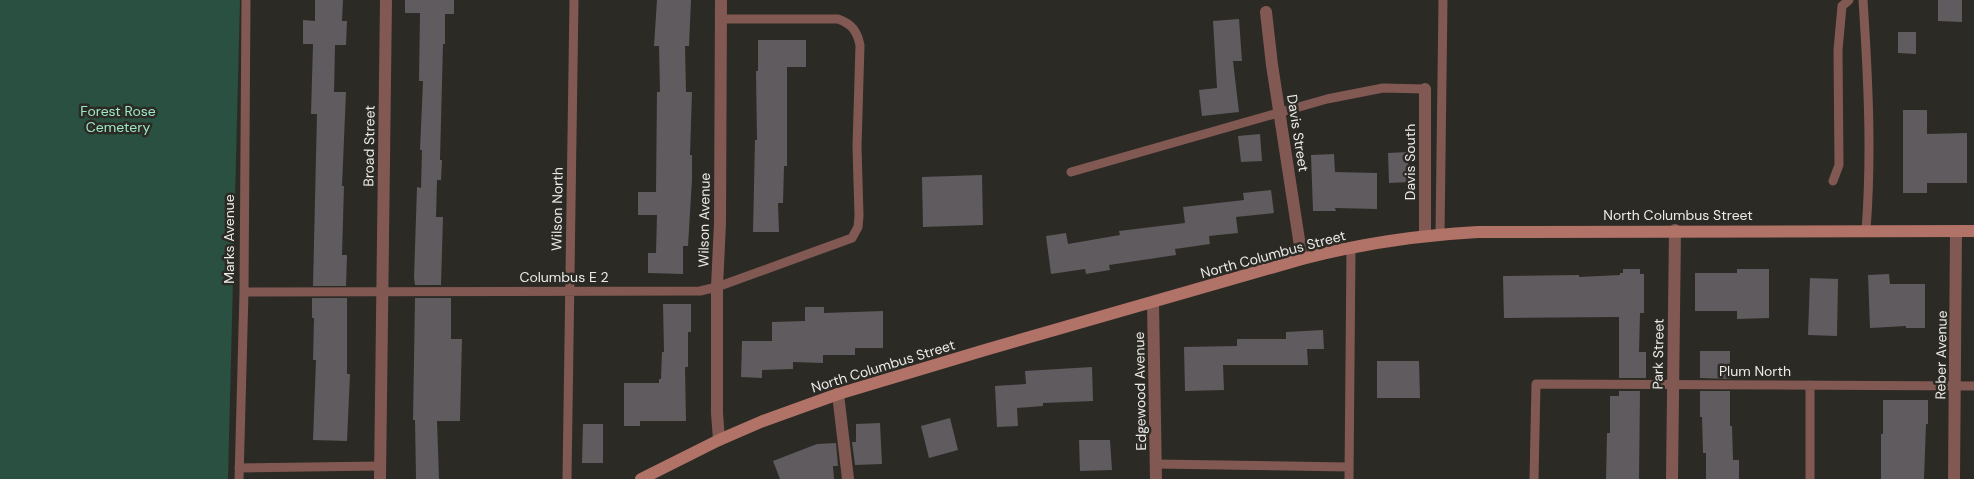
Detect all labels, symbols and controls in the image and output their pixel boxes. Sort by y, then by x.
street label: Davis Street [1283,93,1313,173]
park label: Forest Rose Cemetery [80,102,156,136]
street label: Broad Street [359,105,379,187]
street label: Davis South [1401,124,1419,200]
street label: Wilson North [547,167,567,251]
street label: Wilson Avenue [694,172,714,268]
street label: Marks Avenue [220,194,238,284]
street label: North Columbus Street [1603,206,1753,224]
street label: North Columbus Street [1198,226,1348,282]
street label: Columbus E 2 [519,268,609,286]
street label: Reber Avenue [1931,310,1951,400]
street label: Park Street [1648,318,1668,390]
street label: Edgewood Avenue [1130,331,1150,451]
street label: North Columbus Street [809,336,957,396]
street label: Plum North [1719,362,1791,380]

